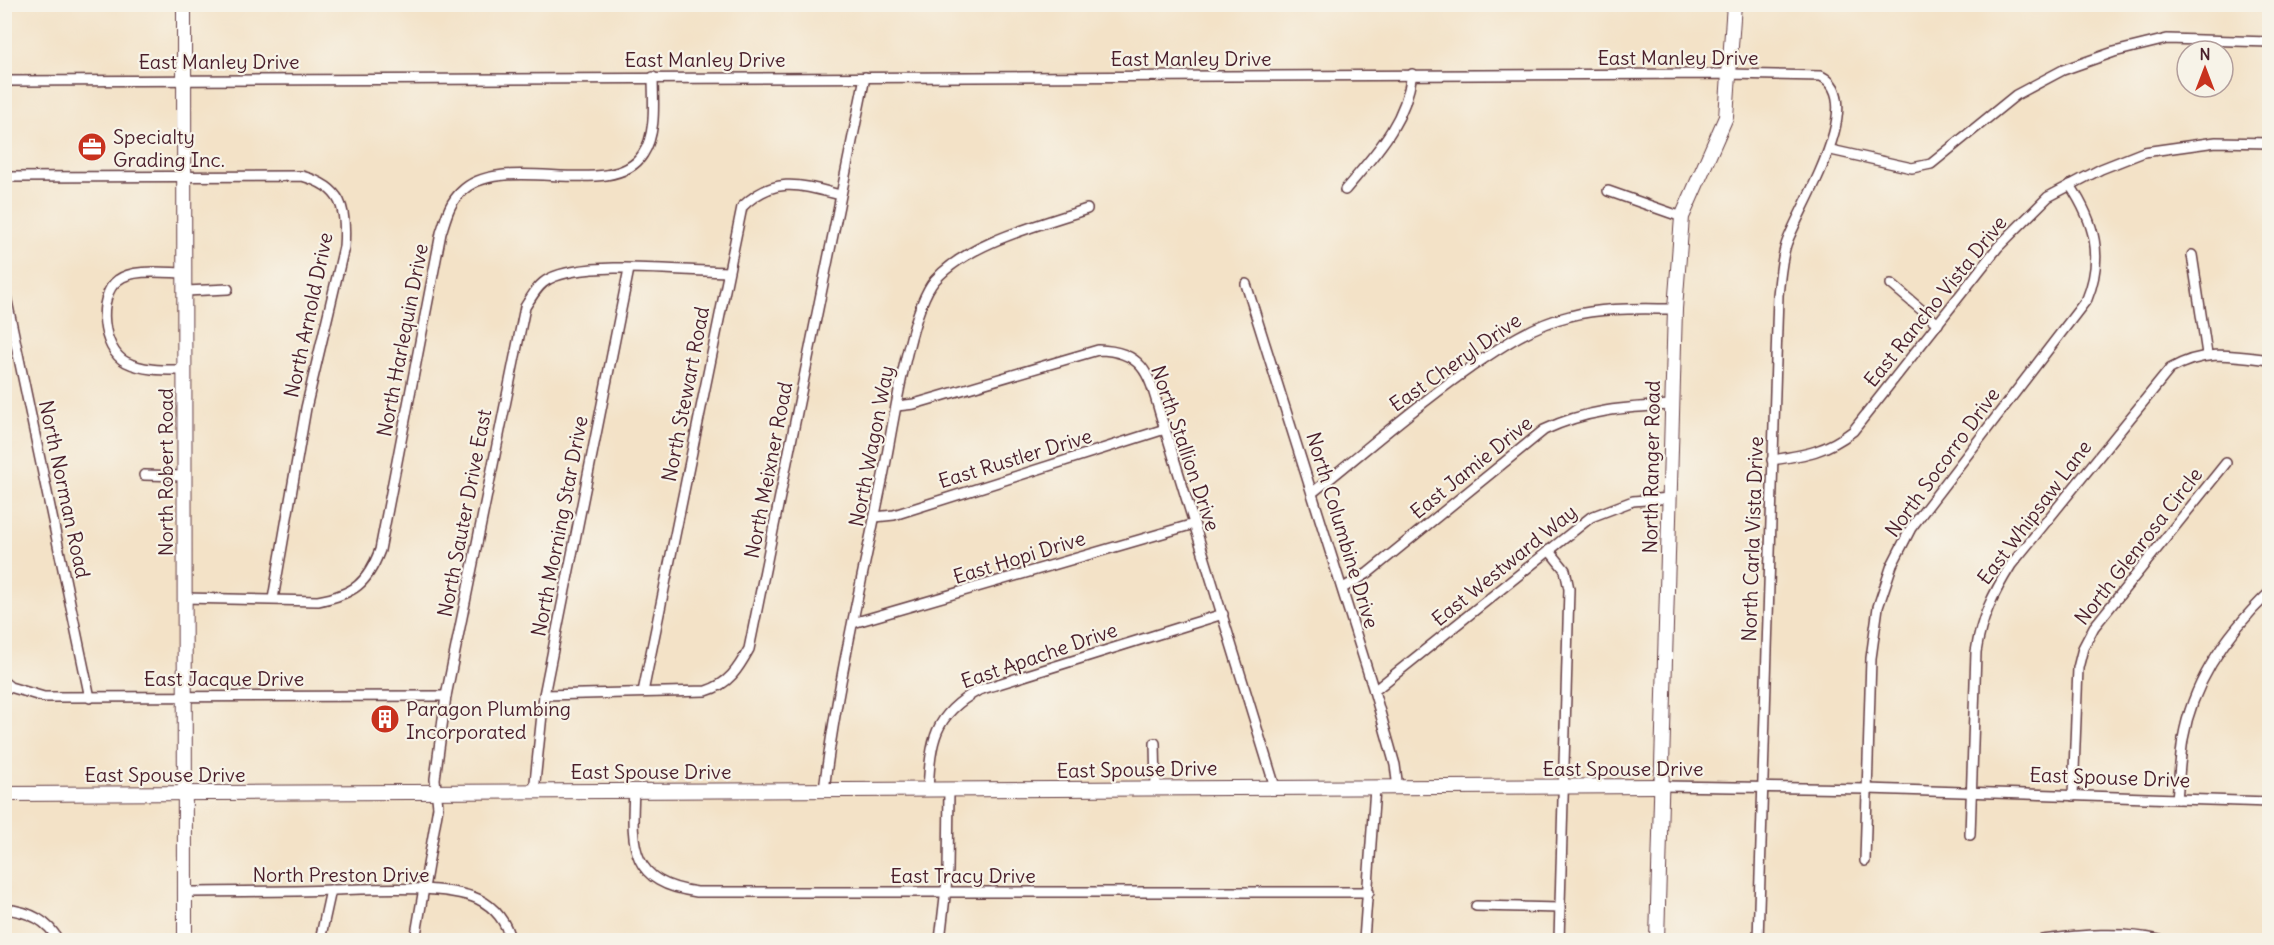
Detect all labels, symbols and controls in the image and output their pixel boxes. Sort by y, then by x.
north arrow [2175,39,2235,99]
text: N [2199,44,2211,64]
street label: East Manley Drive [1597,45,1759,70]
street label: East Manley Drive [1110,46,1272,71]
street label: East Manley Drive [624,47,786,72]
street label: East Manley Drive [138,49,300,74]
place label: Specialty Grading Inc. [113,124,225,172]
office icon: Specialty Grading Inc. [76,131,108,163]
street label: East Rancho Vista Drive [1858,210,2012,392]
street label: North Arnold Drive [278,230,338,400]
street label: North Harlequin Drive [371,241,433,439]
street label: North Stewart Road [656,304,714,484]
street label: East Cheryl Drive [1384,307,1526,417]
street label: North Stallion Drive [1146,362,1226,534]
street label: North Wagon Way [843,363,899,529]
street label: North Meixner Road [739,379,797,560]
street label: North Ranger Road [1637,380,1665,554]
street label: North Socorro Drive [1879,382,2005,542]
street label: North Robert Road [153,388,178,556]
street label: North Norman Road [34,398,96,581]
street label: North Sauter Drive East [432,407,496,619]
street label: East Jamie Drive [1405,410,1537,524]
street label: North Morning Star Drive [525,414,593,638]
street label: East Rustler Drive [935,423,1095,493]
street label: North Columbine Drive [1301,429,1385,631]
street label: East Whipsaw Lane [1971,435,2097,589]
street label: North Carla Vista Drive [1736,436,1768,642]
street label: North Glenrosa Circle [2069,462,2207,630]
street label: East Westward Way [1426,499,1582,631]
street label: East Hopi Drive [950,525,1088,589]
street label: East Apache Drive [958,617,1120,693]
street label: East Jacque Drive [144,666,304,691]
place label: Paragon Plumbing Incorporated [406,696,571,744]
building icon: Paragon Plumbing Incorporated [369,703,401,735]
street label: East Spouse Drive [1056,755,1218,783]
street label: East Spouse Drive [1543,756,1703,781]
street label: East Spouse Drive [571,759,731,784]
street label: East Spouse Drive [85,762,245,787]
street label: East Spouse Drive [2029,762,2191,792]
street label: North Preston Drive [252,862,430,887]
street label: East Tracy Drive [890,863,1036,888]

